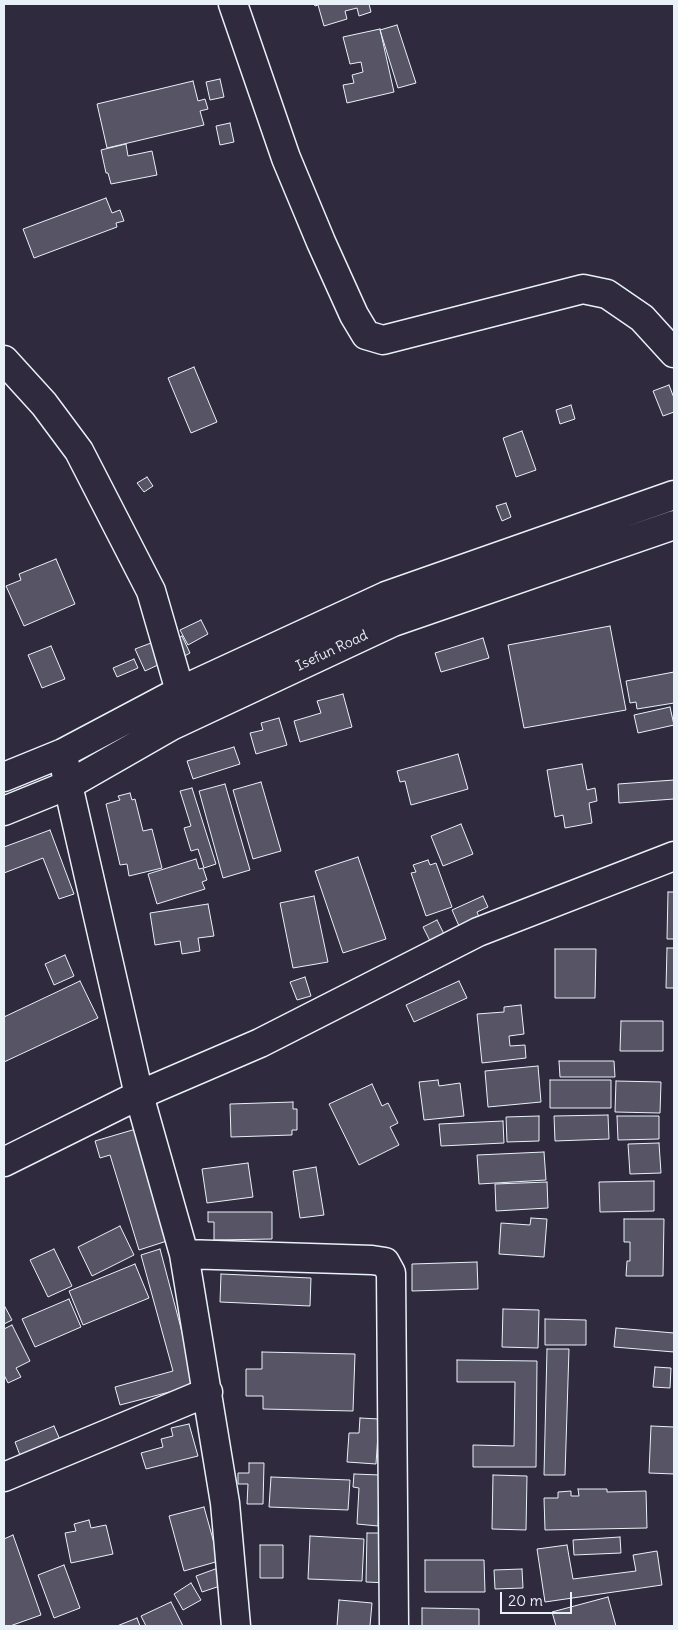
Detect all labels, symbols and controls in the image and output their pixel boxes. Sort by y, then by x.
street label: Isefun Road [294,627,370,675]
scale bar [503,1582,576,1614]
text: 20 m [508,1591,543,1610]

